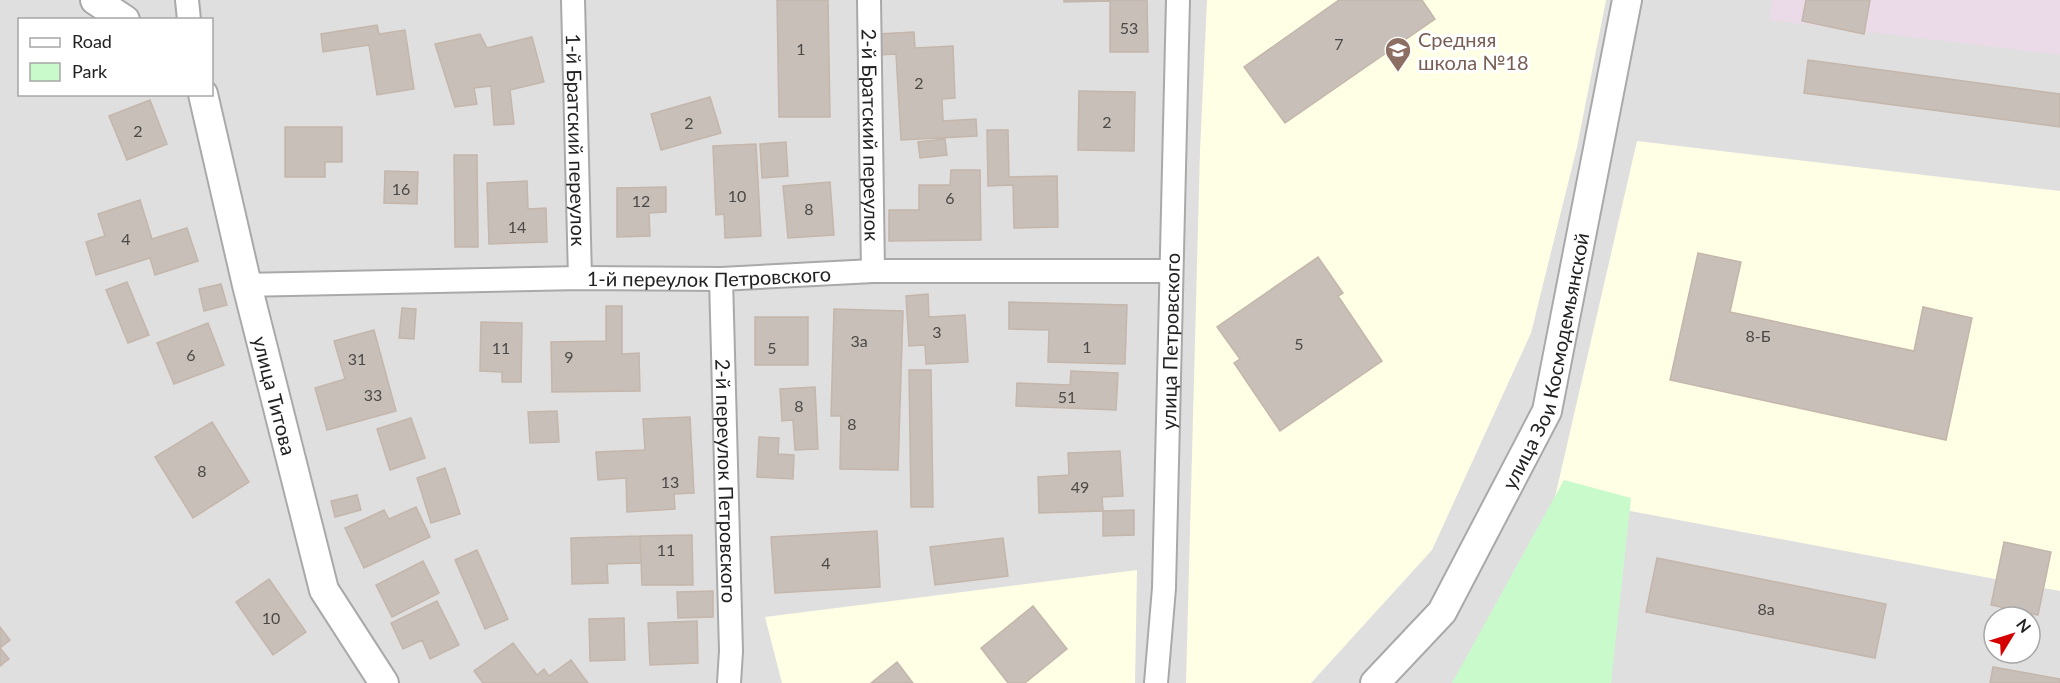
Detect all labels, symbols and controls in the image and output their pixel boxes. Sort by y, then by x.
legend [18,18,213,96]
house number: 53 [1120,18,1138,37]
place label: Средняя школа №18 [1418,27,1529,74]
street label: 2-й Братский переулок [857,28,885,242]
text: Road [72,30,112,52]
street label: 1-й Братский переулок [562,33,591,247]
house number: 7 [1334,34,1344,53]
school or university icon: Средняя школа №18 [1383,35,1413,73]
house number: 1 [796,39,806,58]
text: Park [72,60,108,82]
house number: 2 [914,73,924,92]
house number: 2 [1102,112,1112,131]
house number: 2 [684,113,694,132]
house number: 2 [133,121,143,140]
house number: 16 [392,179,410,198]
house number: 10 [728,186,746,205]
house number: 6 [945,188,955,207]
house number: 12 [632,191,650,210]
house number: 8 [804,199,814,218]
house number: 14 [508,217,526,236]
house number: 4 [121,229,131,248]
street label: улица Зои Космодемьянской [1496,231,1593,493]
street label: улица Петровского [1156,253,1184,430]
street label: 1-й переулок Петровского [587,261,832,291]
house number: 3 [932,322,942,341]
house number: 8-Б [1745,326,1771,345]
house number: 3а [850,331,868,350]
street label: улица Титова [248,334,301,458]
house number: 5 [1294,334,1304,353]
house number: 1 [1082,337,1092,356]
house number: 11 [492,338,510,357]
house number: 5 [767,338,777,357]
house number: 6 [186,345,196,364]
house number: 9 [564,347,574,366]
house number: 31 [348,349,366,368]
street label: 2-й переулок Петровского [711,358,742,603]
house number: 33 [364,385,382,404]
house number: 51 [1058,387,1076,406]
house number: 8 [794,396,804,415]
house number: 8 [847,414,857,433]
house number: 8 [197,461,207,480]
house number: 13 [661,472,679,491]
house number: 49 [1071,477,1089,496]
house number: 11 [657,540,675,559]
house number: 4 [821,553,831,572]
house number: 8а [1757,599,1775,618]
north arrow [1982,605,2042,665]
house number: 10 [262,608,280,627]
text: N [2013,615,2035,636]

